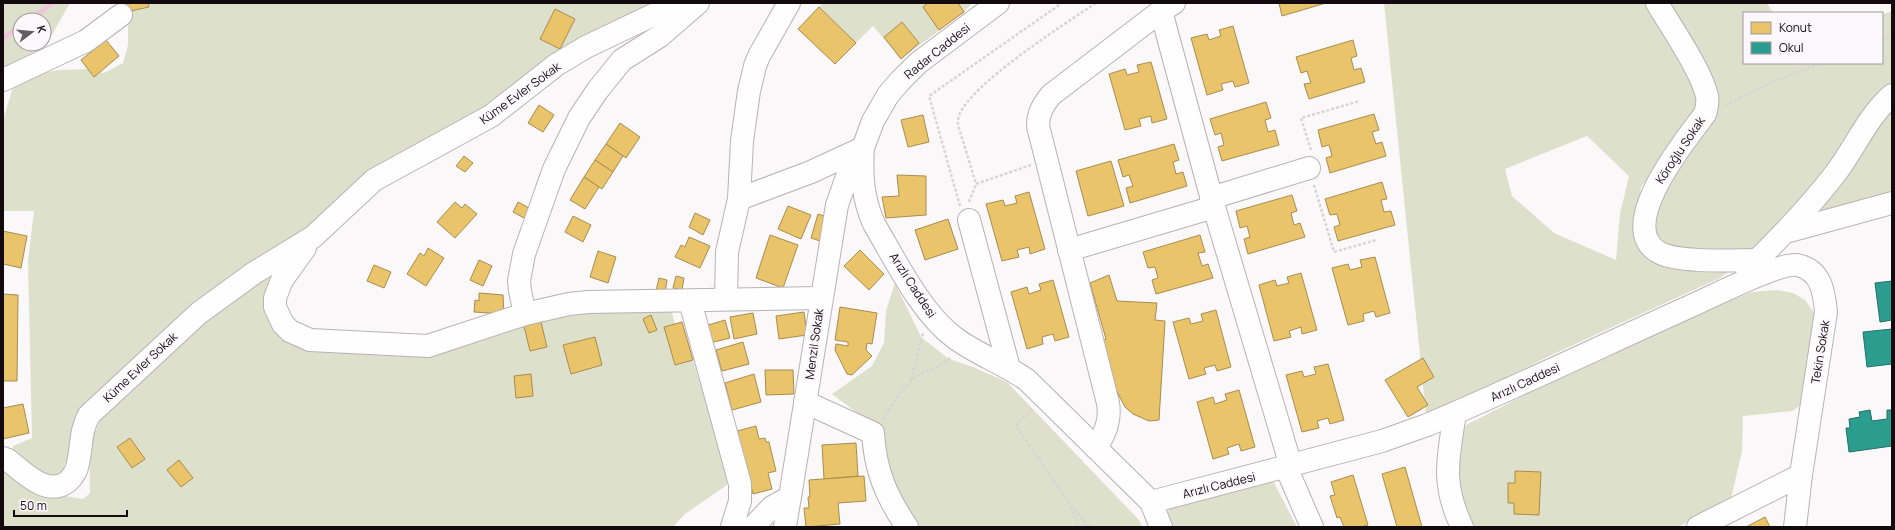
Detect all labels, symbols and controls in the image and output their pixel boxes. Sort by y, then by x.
north arrow [12,12,52,52]
legend [1743,12,1883,64]
street label: Radar Caddesi [900,19,974,83]
text: Konut [1779,19,1812,36]
text: K [34,24,51,35]
text: Okul [1779,39,1804,56]
street label: Küme Evler Sokak [476,57,565,128]
street label: Köroğlu Sokak [1651,112,1709,187]
street label: Arızlı Caddesi [886,249,940,321]
street label: Menzil Sokak [801,306,828,381]
street label: Tekin Sokak [1807,318,1834,385]
street label: Küme Evler Sokak [99,327,182,406]
street label: Arızlı Caddesi [1488,359,1562,405]
street label: Arızlı Caddesi [1181,468,1257,502]
scale bar [14,492,127,518]
text: 50 m [20,497,47,514]

